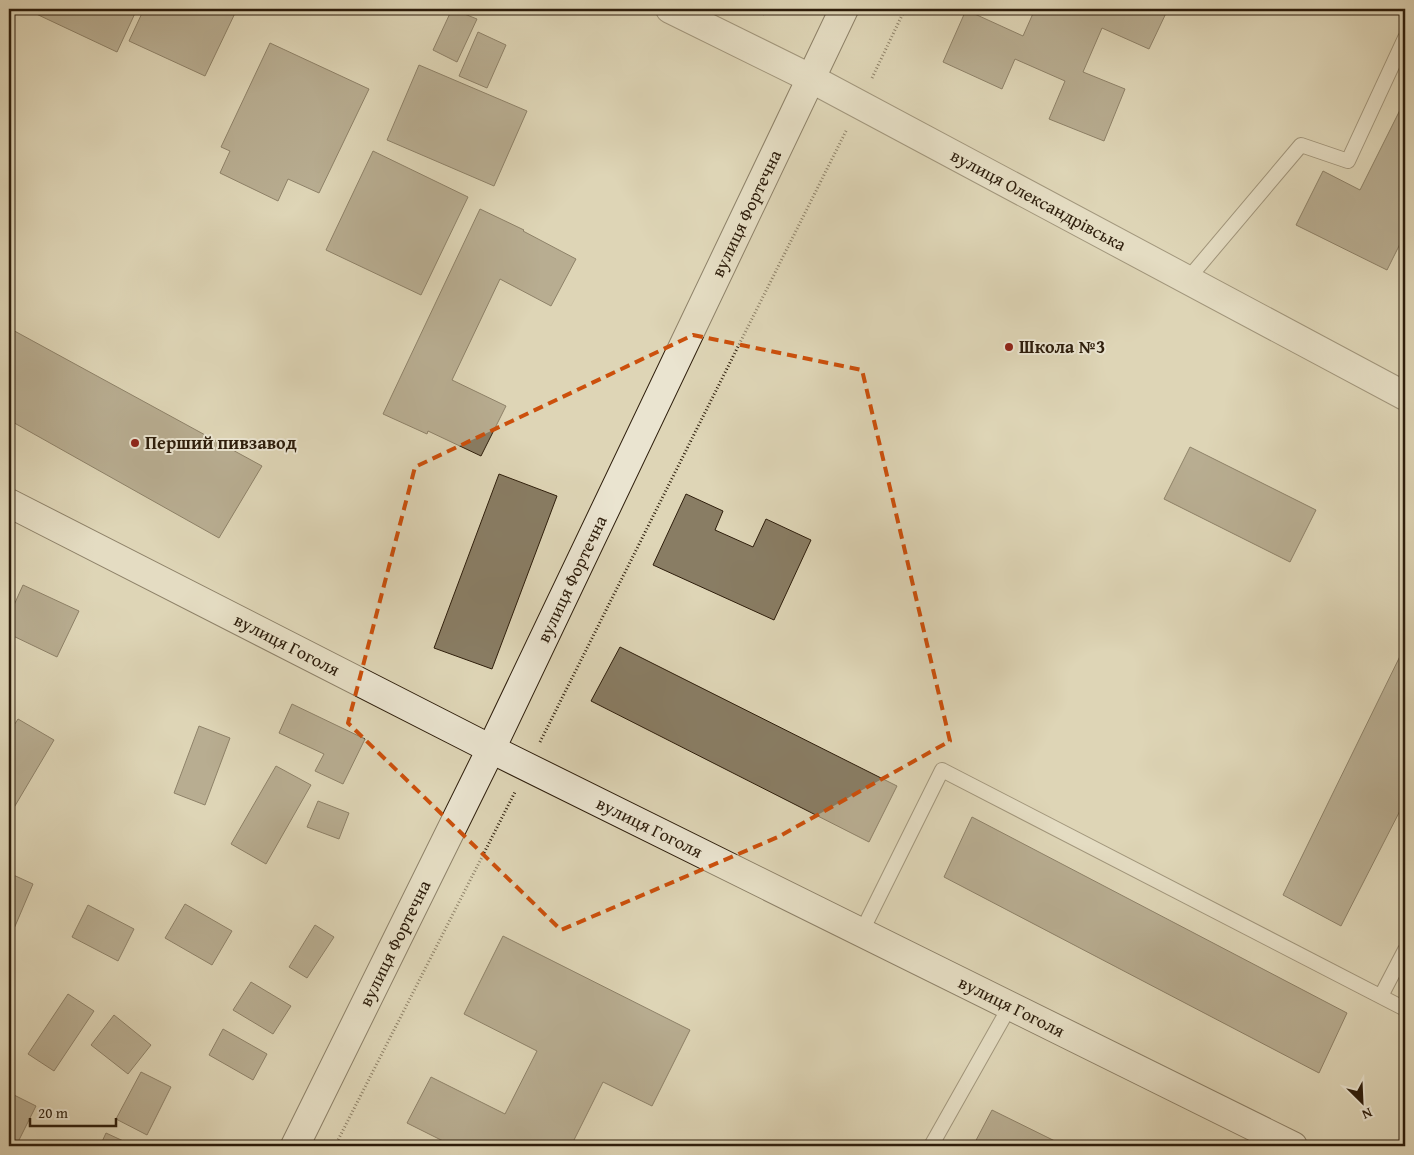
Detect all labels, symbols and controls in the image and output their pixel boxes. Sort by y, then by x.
street label: вулиця Олександрівська [946,142,1132,258]
street label: вулиця Фортечна [704,145,788,282]
place label: Школа №3 [1019,333,1105,360]
marker: Школа №3 [1003,341,1015,353]
place label: Перший пивзавод [145,429,297,456]
marker: Перший пивзавод [129,437,141,449]
street label: вулиця Фортечна [530,510,614,647]
street label: вулиця Гоголя [229,606,345,683]
street label: вулиця Гоголя [592,789,708,865]
street label: вулиця Фортечна [352,875,438,1011]
street label: вулиця Гоголя [954,968,1070,1044]
north arrow [1336,1078,1386,1128]
scale bar [30,1095,116,1127]
text: 20 m [38,1102,69,1123]
text: N [1358,1103,1376,1125]

